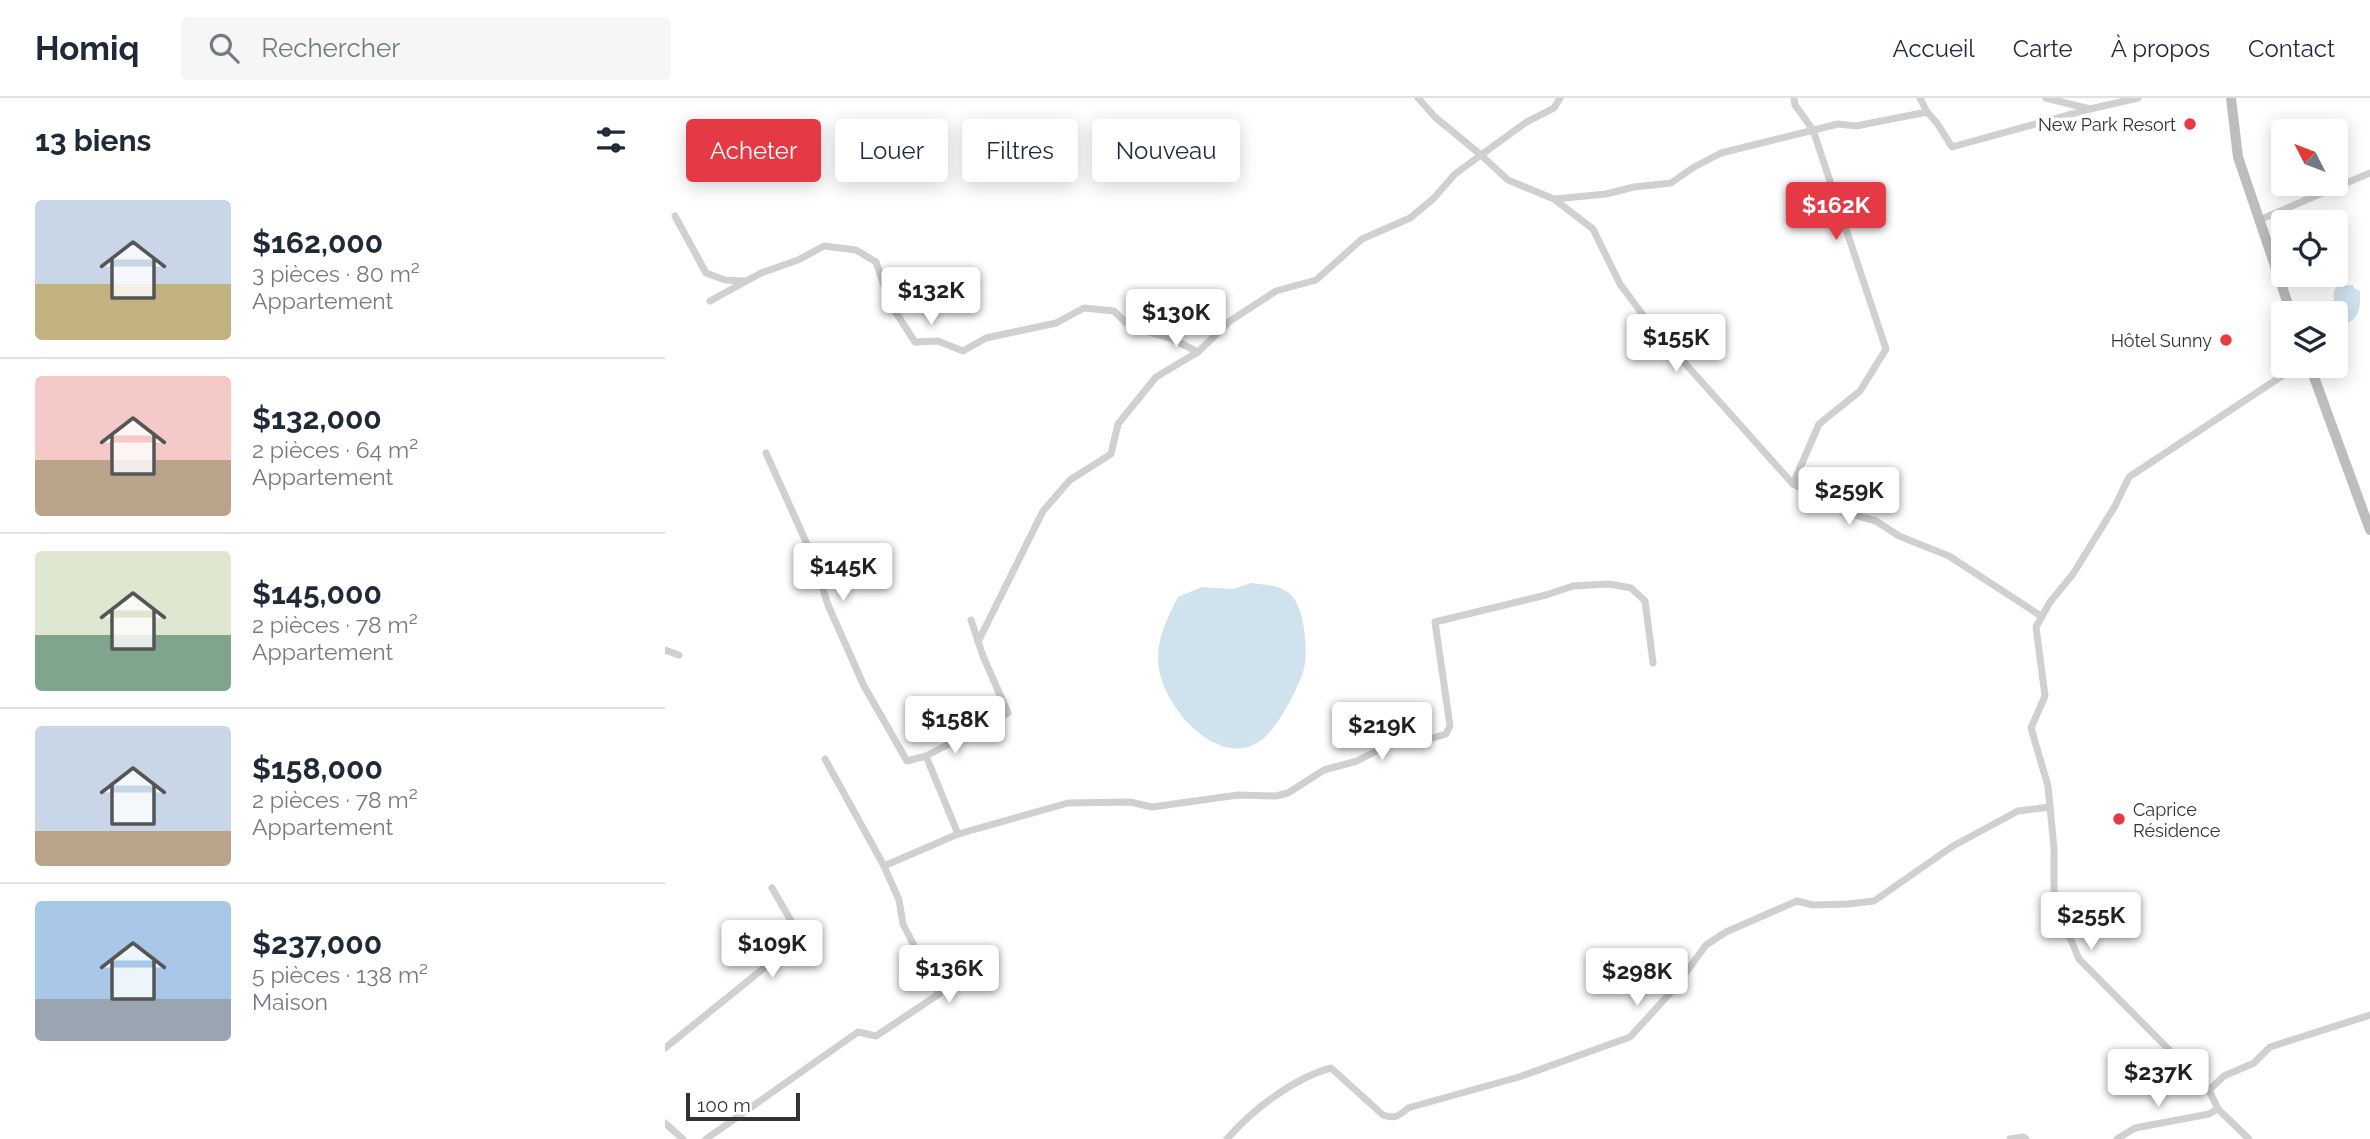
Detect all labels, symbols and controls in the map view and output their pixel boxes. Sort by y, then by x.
search box [181,17,671,80]
text: Homiq [35,29,139,68]
icon: search [205,29,243,67]
text: Rechercher [261,33,400,63]
text: Accueil [1893,34,1975,63]
text: Carte [2013,34,2073,63]
text: À propos [2111,34,2210,63]
text: Contact [2248,34,2335,63]
place label: New Park Resort [2038,114,2176,135]
marker: New Park Resort [2182,116,2198,132]
chip: Acheter [686,119,821,182]
chip: Louer [835,119,948,182]
chip: Filtres [962,119,1078,182]
chip: Nouveau [1092,119,1240,182]
north arrow [2271,119,2349,196]
map controls [2271,119,2348,378]
icon: filters [592,121,630,159]
text: 13 biens [35,123,151,158]
pin: $162K [1787,183,1885,242]
text: $162K [1802,191,1870,218]
button: locate [2271,210,2348,287]
text: $162,000 [252,225,383,260]
icon: home [91,228,175,312]
text: 3 pièces · 80 m² [252,260,420,287]
pin: $132K [882,268,980,327]
text: $132K [897,276,965,303]
text: Appartement [252,287,393,314]
pin: $130K [1127,289,1225,349]
text: $130K [1142,298,1210,325]
button: layers [2271,301,2348,378]
pin: $155K [1627,314,1725,374]
text: $155K [1643,323,1709,350]
place label: Hôtel Sunny [2111,330,2212,351]
marker: Hôtel Sunny [2218,332,2234,348]
text: $132,000 [252,401,382,436]
icon: home [91,404,175,488]
text: 2 pièces · 64 m² [252,436,418,463]
text: Appartement [252,463,393,490]
pin: $259K [1800,468,1898,527]
text: $259K [1814,476,1884,503]
pin: $145K [794,544,892,603]
text: $145K [809,552,877,579]
text: $145,000 [252,576,382,611]
icon: home [91,579,175,663]
text: 2 pièces · 78 m² [252,611,418,638]
text: Appartement [252,638,393,665]
pin: $158K [906,696,1004,756]
pin: $219K [1333,702,1431,762]
text: $158K [921,705,989,732]
text: $219K [1348,711,1416,738]
text: $158,000 [252,751,383,786]
icon: home [91,754,175,838]
text: 2 pièces · 78 m² [252,786,418,813]
place label: Caprice Résidence [2133,799,2221,841]
marker: Caprice Résidence [2111,811,2127,827]
text: Appartement [252,813,393,840]
pin: $255K [2042,892,2140,952]
text: $255K [2057,901,2125,928]
pin: $109K [723,920,821,980]
text: $237,000 [252,926,382,961]
icon: home [91,929,175,1013]
text: $109K [738,929,807,956]
pin: $136K [900,946,998,1005]
pin: $298K [1588,948,1686,1008]
text: $136K [915,954,983,981]
text: $298K [1602,957,1672,984]
text: 5 pièces · 138 m² [252,961,428,988]
text: Maison [252,988,328,1015]
pin: $237K [2109,1049,2207,1109]
text: $237K [2124,1058,2192,1085]
scale bar [686,1090,800,1122]
text: 100 m [697,1094,751,1116]

